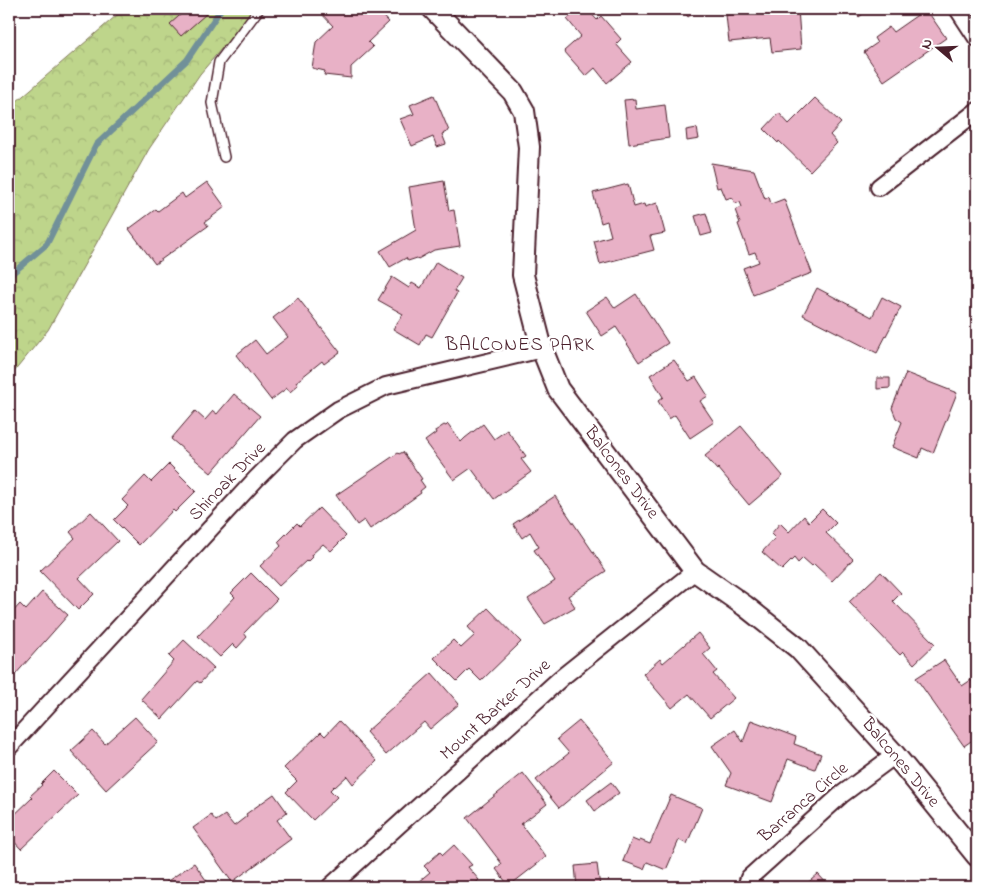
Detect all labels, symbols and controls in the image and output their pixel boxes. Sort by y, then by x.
north arrow [914,22,964,72]
text: N [916,36,939,52]
district label: BALCONES PARK [444,332,595,359]
street label: Balcones Drive [577,420,665,526]
street label: Shinoak Drive [183,436,273,527]
street label: Mount Barker Drive [435,653,558,767]
street label: Balcones Drive [854,712,946,814]
street label: Barranca Circle [753,756,855,850]

